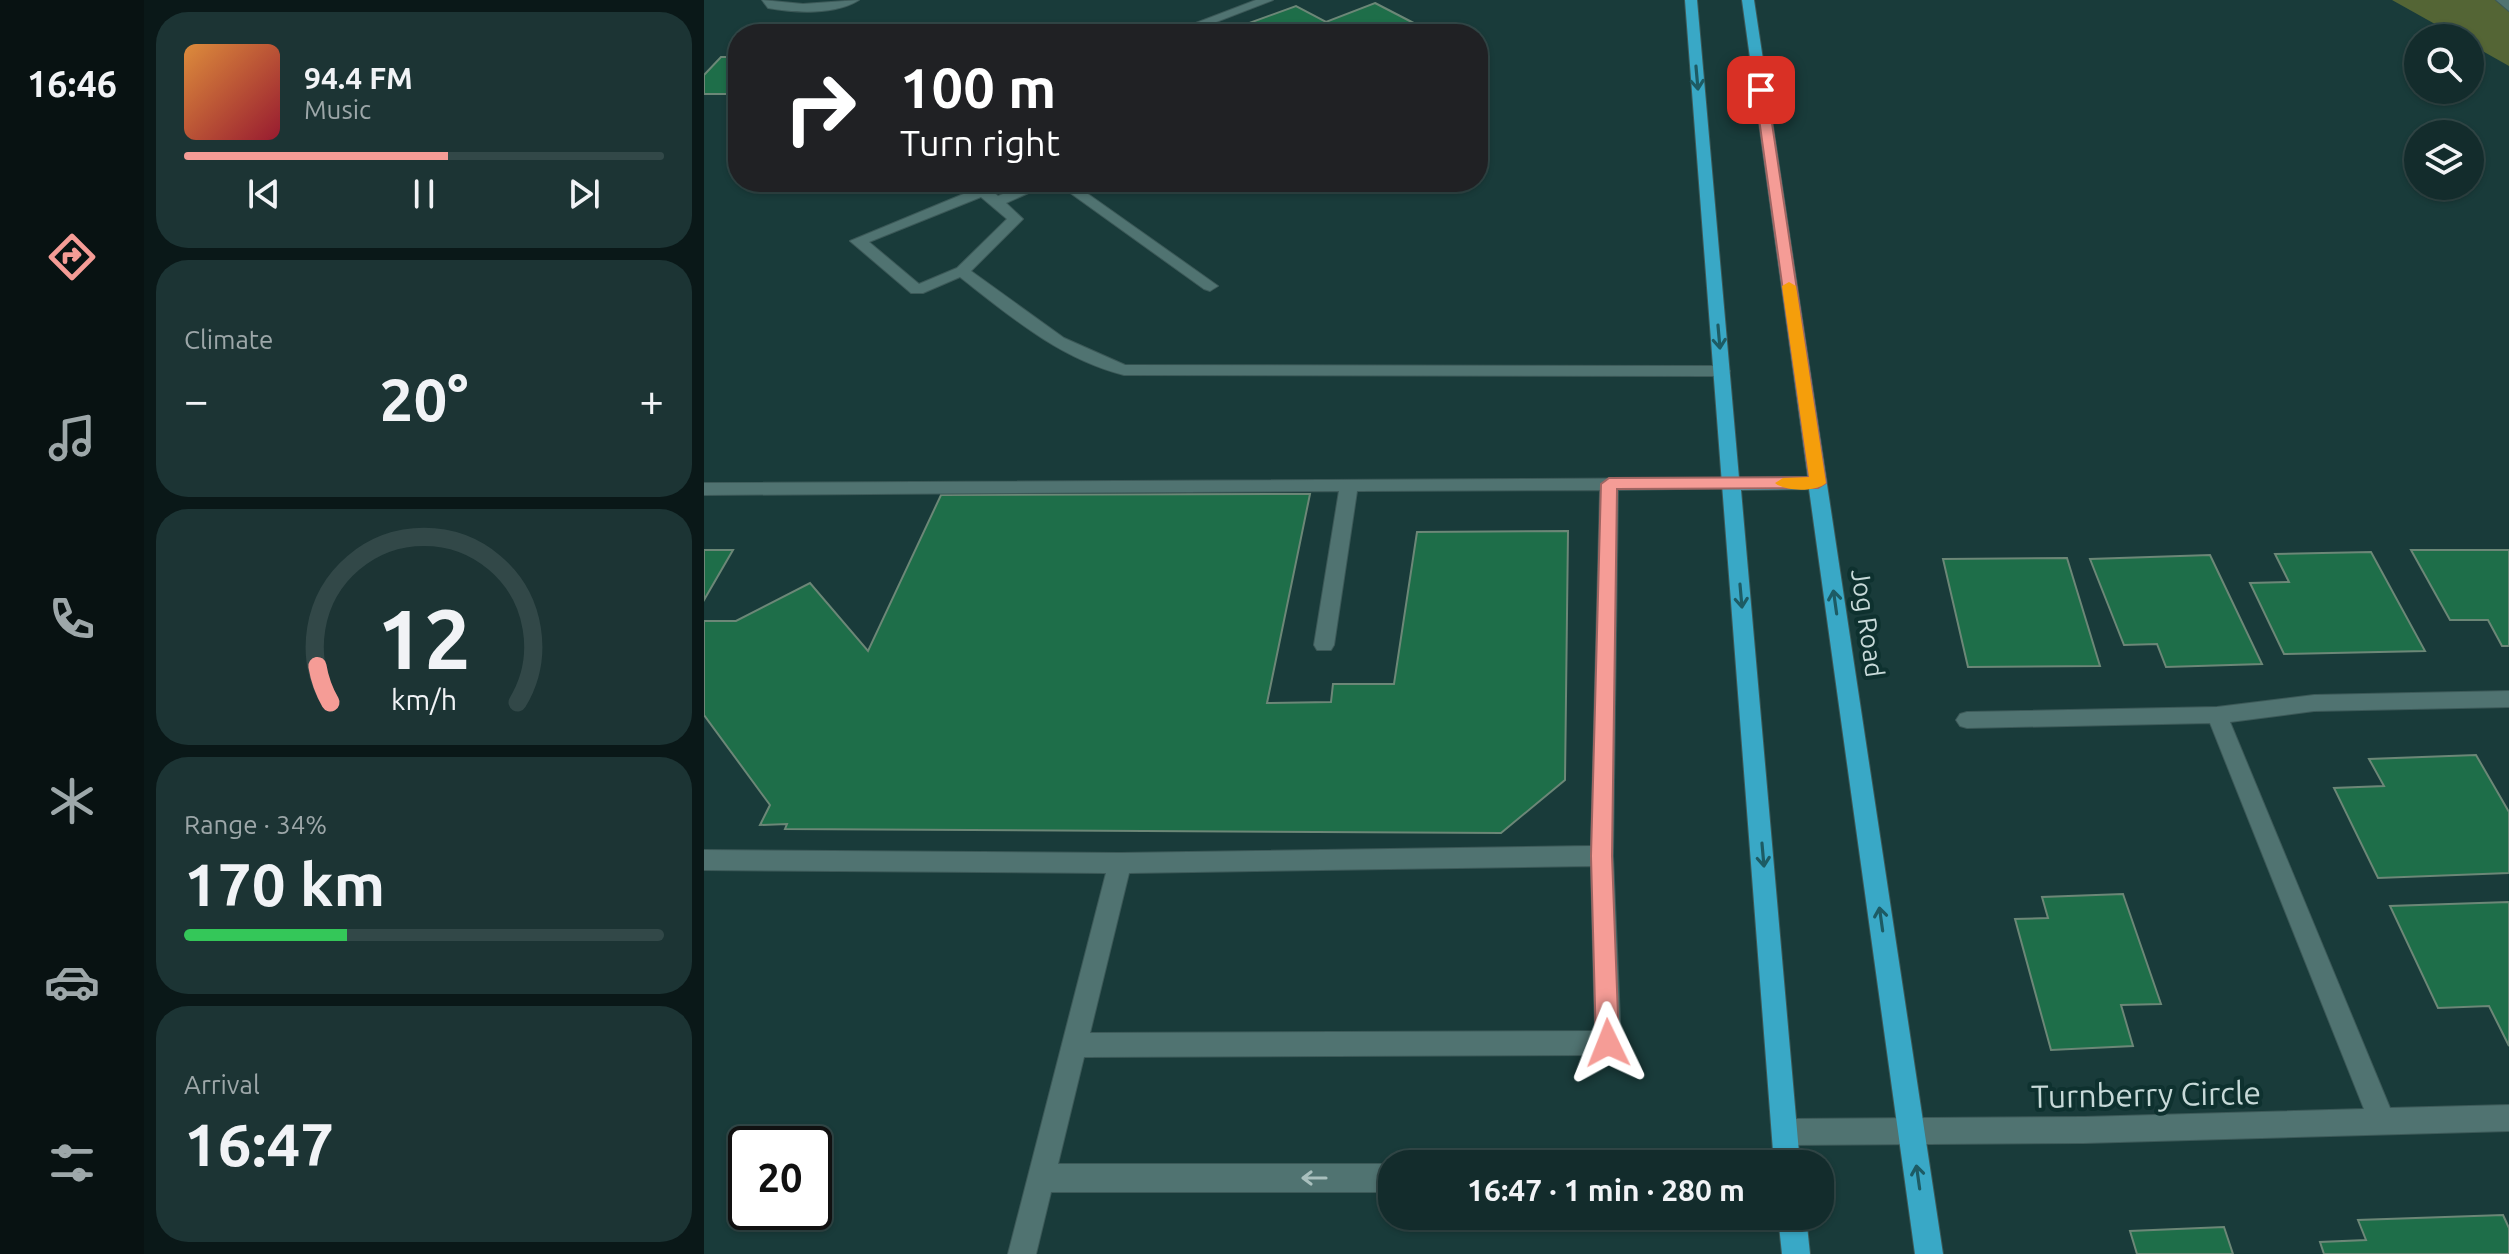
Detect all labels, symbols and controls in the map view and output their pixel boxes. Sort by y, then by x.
map controls [2404,24,2484,200]
button: search [2404,24,2484,104]
icon: right [768,56,872,160]
text: 100 m [900,56,1056,119]
pin [1727,56,1795,124]
text: 94.4 FM [304,61,413,95]
text: 16:46 [27,63,117,104]
one-way arrow [1690,64,1705,91]
icon: arrive [1739,68,1783,112]
text: Music [304,95,371,124]
button: layers [2404,120,2484,200]
text: Turn right [900,122,1060,163]
icon: previous [242,172,286,216]
icon: pause [402,172,446,216]
icon: next [562,172,606,216]
icon: directions [44,229,100,285]
one-way arrow [1712,323,1727,350]
text: Climate [184,325,273,354]
text: 20° [380,365,468,432]
text: − [184,375,209,424]
text: + [639,375,664,424]
icon: music [44,410,100,466]
street label: Jog Road [1846,567,1890,679]
one-way arrow [1734,582,1749,609]
one-way arrow [1827,590,1842,615]
icon: phone [44,591,100,647]
text: 12 [377,591,471,685]
text: km/h [391,683,457,715]
icon: climate [44,773,100,829]
text: Range · 34% [184,810,327,839]
one-way arrow [1756,841,1771,868]
text: 170 km [184,850,385,917]
one-way arrow [1873,907,1888,933]
icon: car [44,954,100,1010]
position arrow [1566,1001,1650,1085]
text: Arrival [184,1070,260,1099]
street label: Turnberry Circle [2031,1074,2261,1114]
text: 16:47 [184,1110,334,1177]
speed limit sign: 20 [728,1126,832,1230]
icon: filters [44,1135,100,1191]
one-way arrow [1910,1165,1925,1190]
one-way arrow [1301,1170,1328,1186]
text: 16:47 · 1 min · 280 m [1467,1173,1745,1207]

